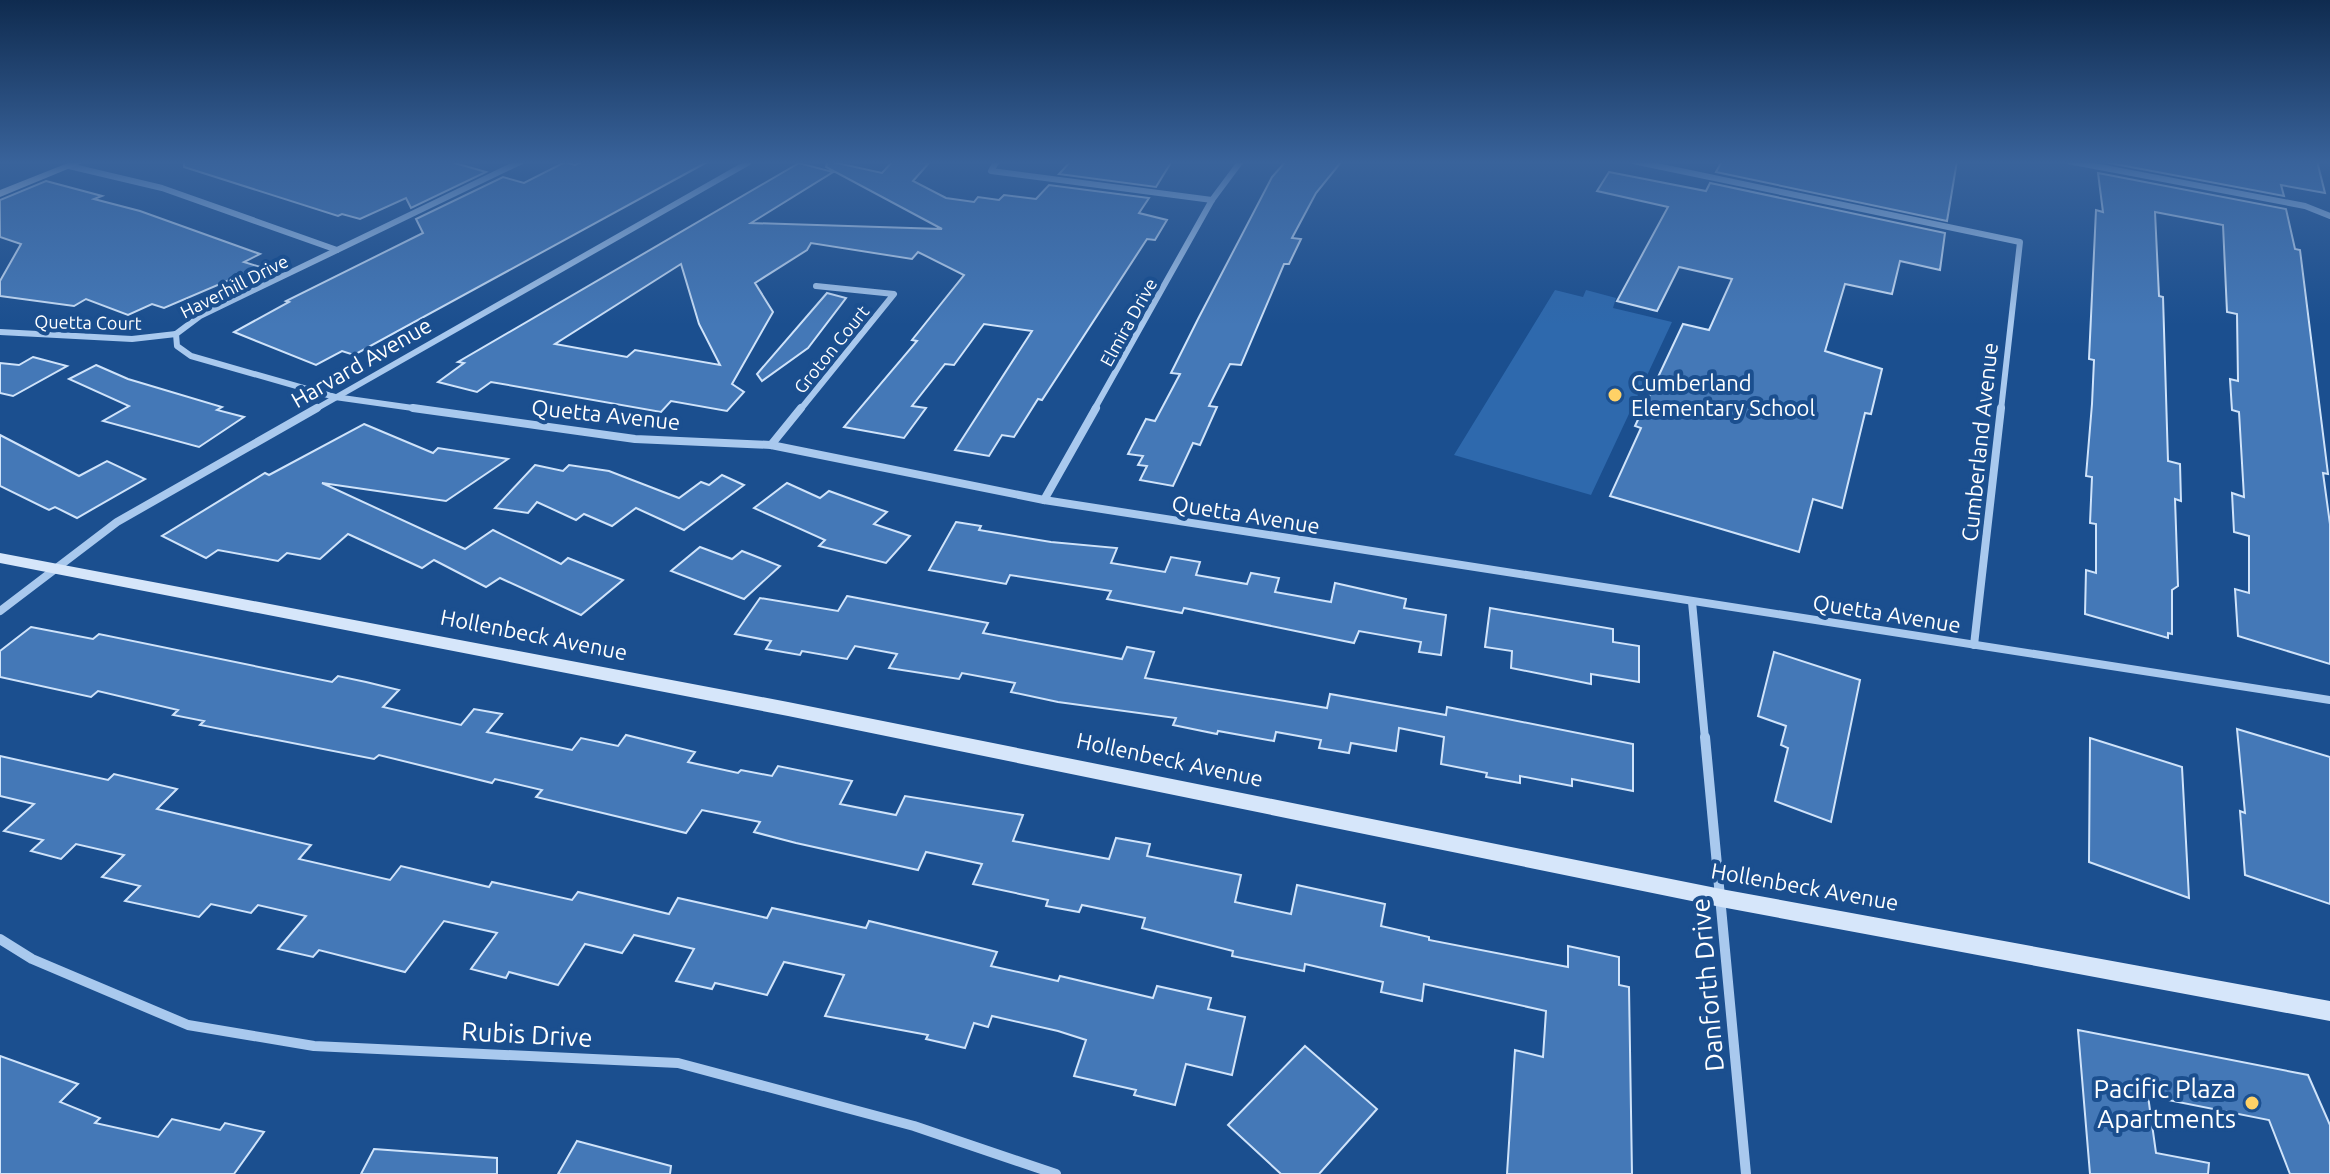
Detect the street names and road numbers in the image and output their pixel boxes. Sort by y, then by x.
street label: Haverhill Drive [177,250,291,322]
street label: Elmira Drive [1096,275,1160,369]
street label: Groton Court [790,301,872,397]
street label: Quetta Court [34,311,142,334]
street label: Harvard Avenue [286,312,436,412]
street label: Cumberland Avenue [1956,341,2002,543]
street label: Quetta Avenue [530,394,682,434]
street label: Quetta Avenue [1170,490,1322,538]
street label: Quetta Avenue [1811,589,1963,637]
street label: Hollenbeck Avenue [438,604,630,664]
street label: Hollenbeck Avenue [1075,727,1265,791]
street label: Hollenbeck Avenue [1709,857,1901,915]
street label: Danforth Drive [1685,897,1729,1073]
street label: Rubis Drive [461,1016,593,1052]

